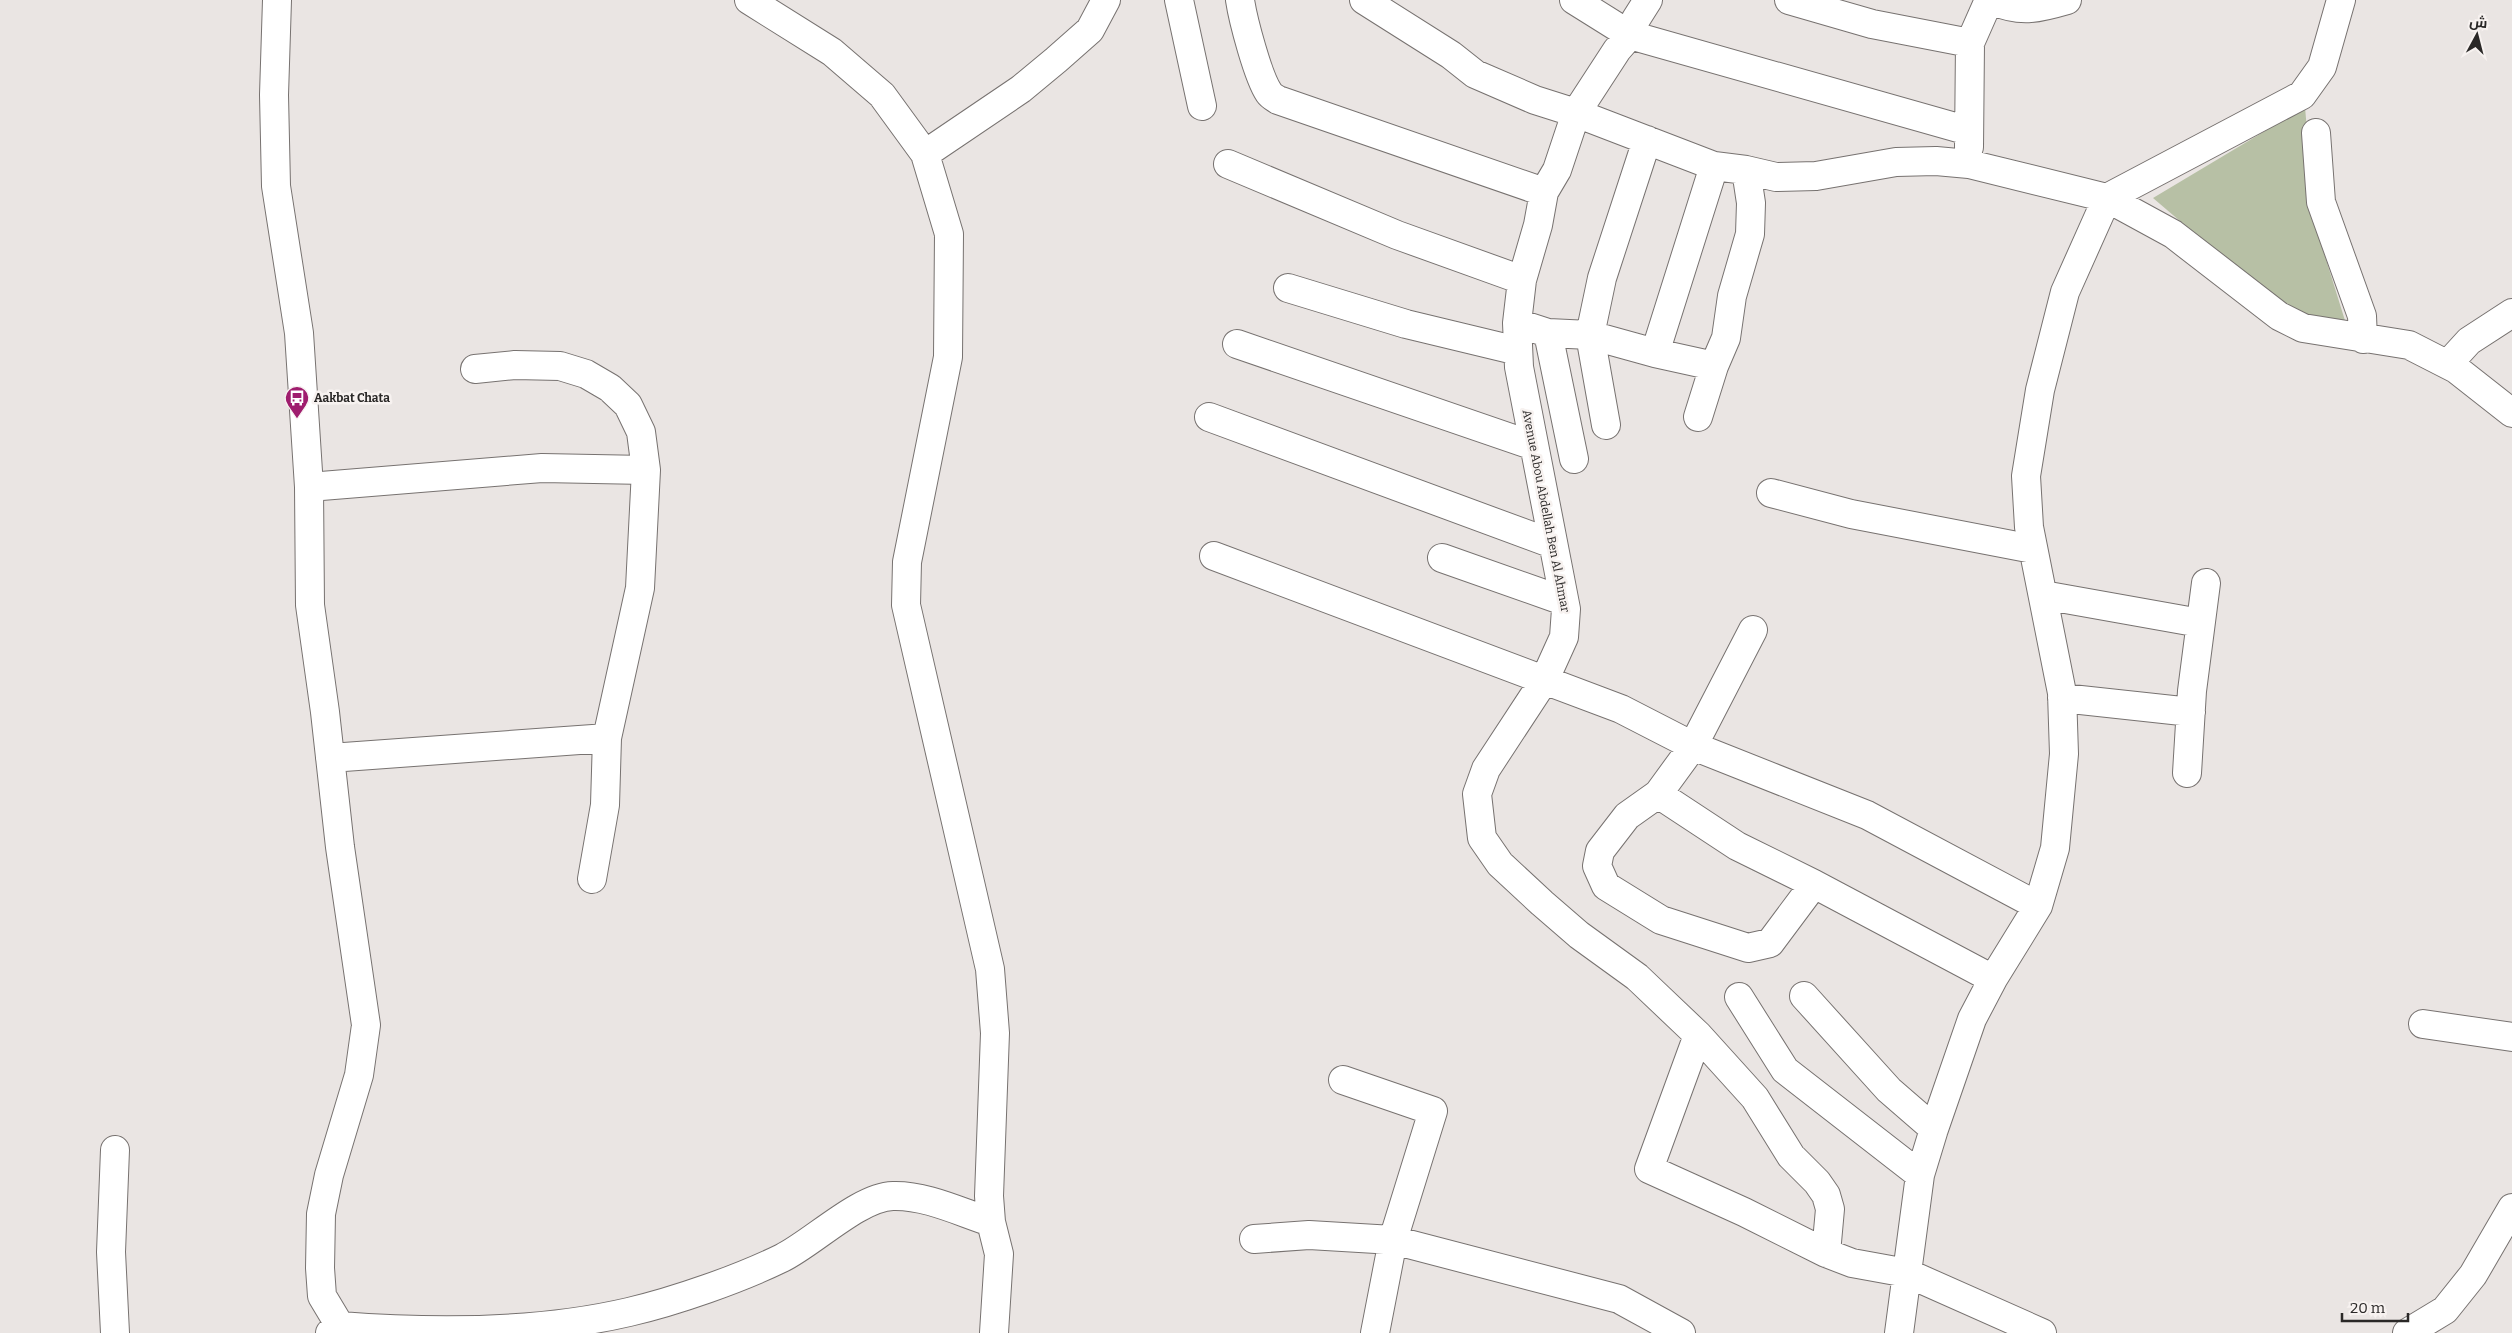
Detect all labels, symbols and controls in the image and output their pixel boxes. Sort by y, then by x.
north arrow [2452,10,2502,60]
text: ش [2469,13,2489,32]
bus stop icon: Aakbat Chata [284,385,310,419]
place label: Aakbat Chata [314,391,390,405]
street label: Avenue Abou Abdellah Ben Al Ahmar [1519,408,1573,614]
scale bar [2342,1290,2408,1322]
text: 20 m [2350,1299,2386,1317]

